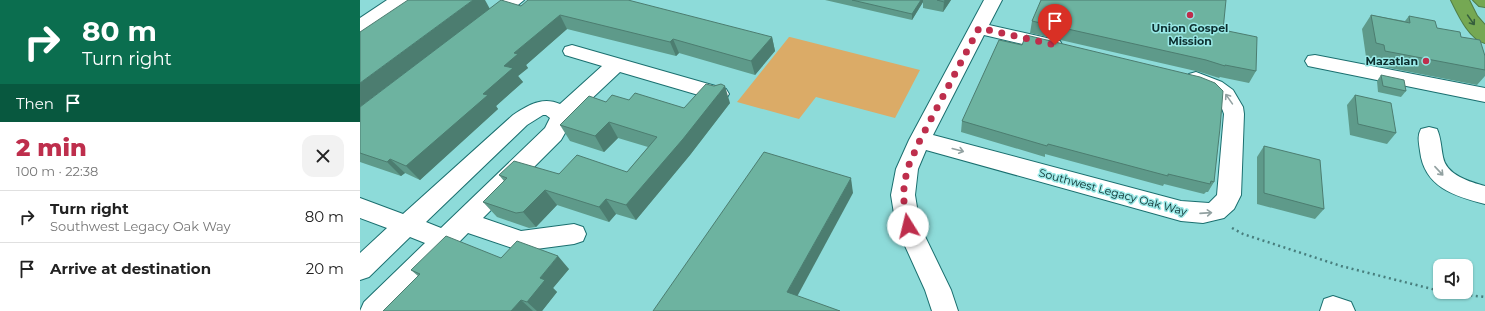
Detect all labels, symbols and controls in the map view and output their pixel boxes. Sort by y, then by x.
pin [1038,4,1072,45]
icon: arrive [1044,10,1066,32]
marker: Union Gospel Mission [1185,10,1195,20]
text: 80 m [82,14,157,48]
one-way arrow [1467,14,1475,25]
icon: right [16,16,68,68]
place label: Union Gospel Mission [1152,21,1228,48]
text: Turn right [82,48,172,70]
place label: Mazatlan [1365,54,1418,68]
marker: Mazatlan [1421,56,1431,66]
icon: arrive [62,92,84,114]
one-way arrow [1224,93,1232,105]
text: Then [16,94,54,113]
text: 2 min [16,133,87,162]
button: close [302,135,344,177]
one-way arrow [951,147,964,155]
text: 100 m · 22:38 [16,163,98,179]
street label: Southwest Legacy Oak Way [1037,165,1189,219]
one-way arrow [1434,166,1444,176]
text: Turn right [50,199,129,218]
position arrow [887,205,929,247]
icon: right [16,206,38,228]
text: 80 m [305,207,344,226]
one-way arrow [1199,209,1212,216]
text: Southwest Legacy Oak Way [50,218,231,234]
icon: arrive [16,258,38,280]
text: Arrive at destination [50,259,211,278]
text: 20 m [306,259,344,278]
map controls [1433,259,1473,299]
button: sound [1433,259,1473,299]

